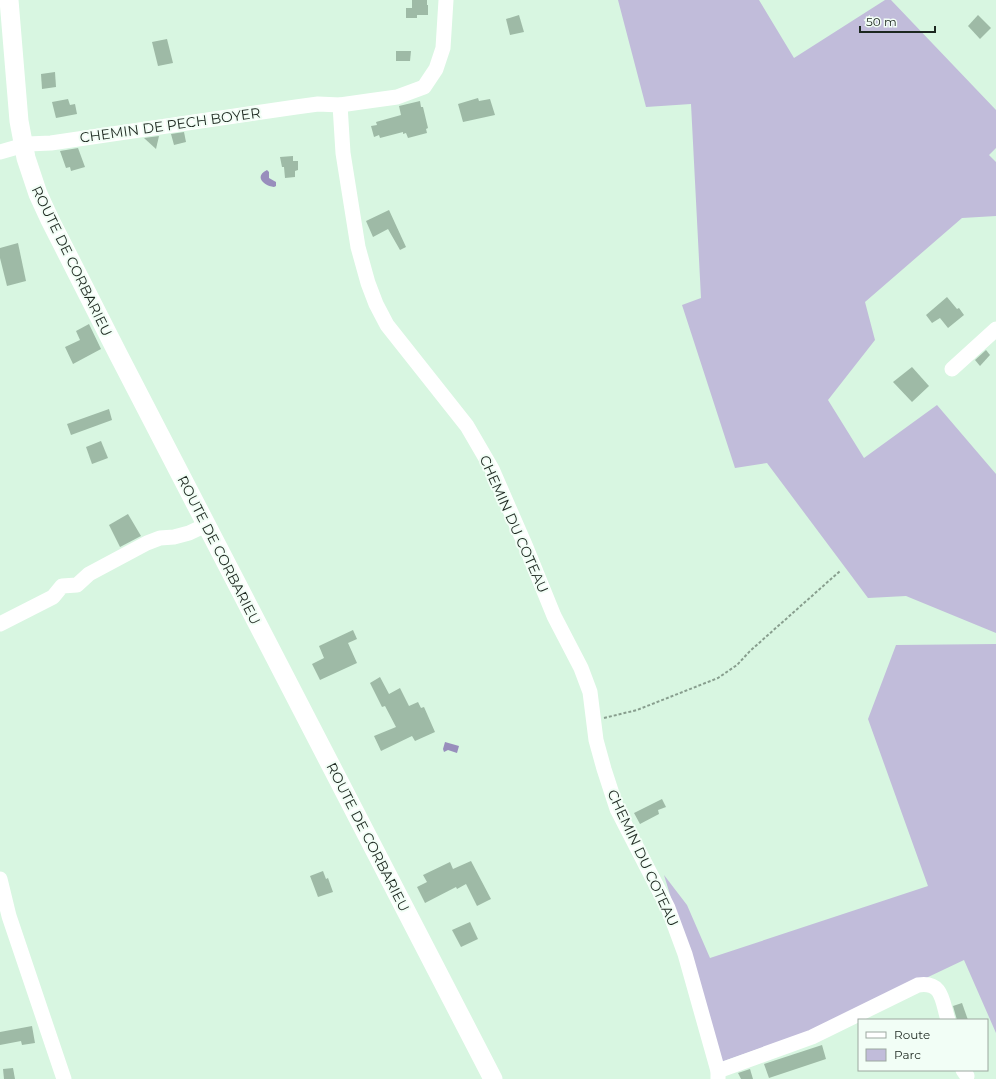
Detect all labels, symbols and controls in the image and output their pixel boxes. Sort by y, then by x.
scale bar [860,8,935,34]
text: 50 m [866,14,897,29]
street label: CHEMIN DE PECH BOYER [79,103,261,147]
street label: ROUTE DE CORBARIEU [28,183,116,339]
street label: CHEMIN DU COTEAU [475,452,553,596]
street label: ROUTE DE CORBARIEU [174,472,264,628]
street label: ROUTE DE CORBARIEU [323,759,413,915]
street label: CHEMIN DU COTEAU [603,787,683,929]
legend [858,1019,988,1071]
text: Route [894,1027,930,1042]
text: Parc [894,1047,921,1062]

